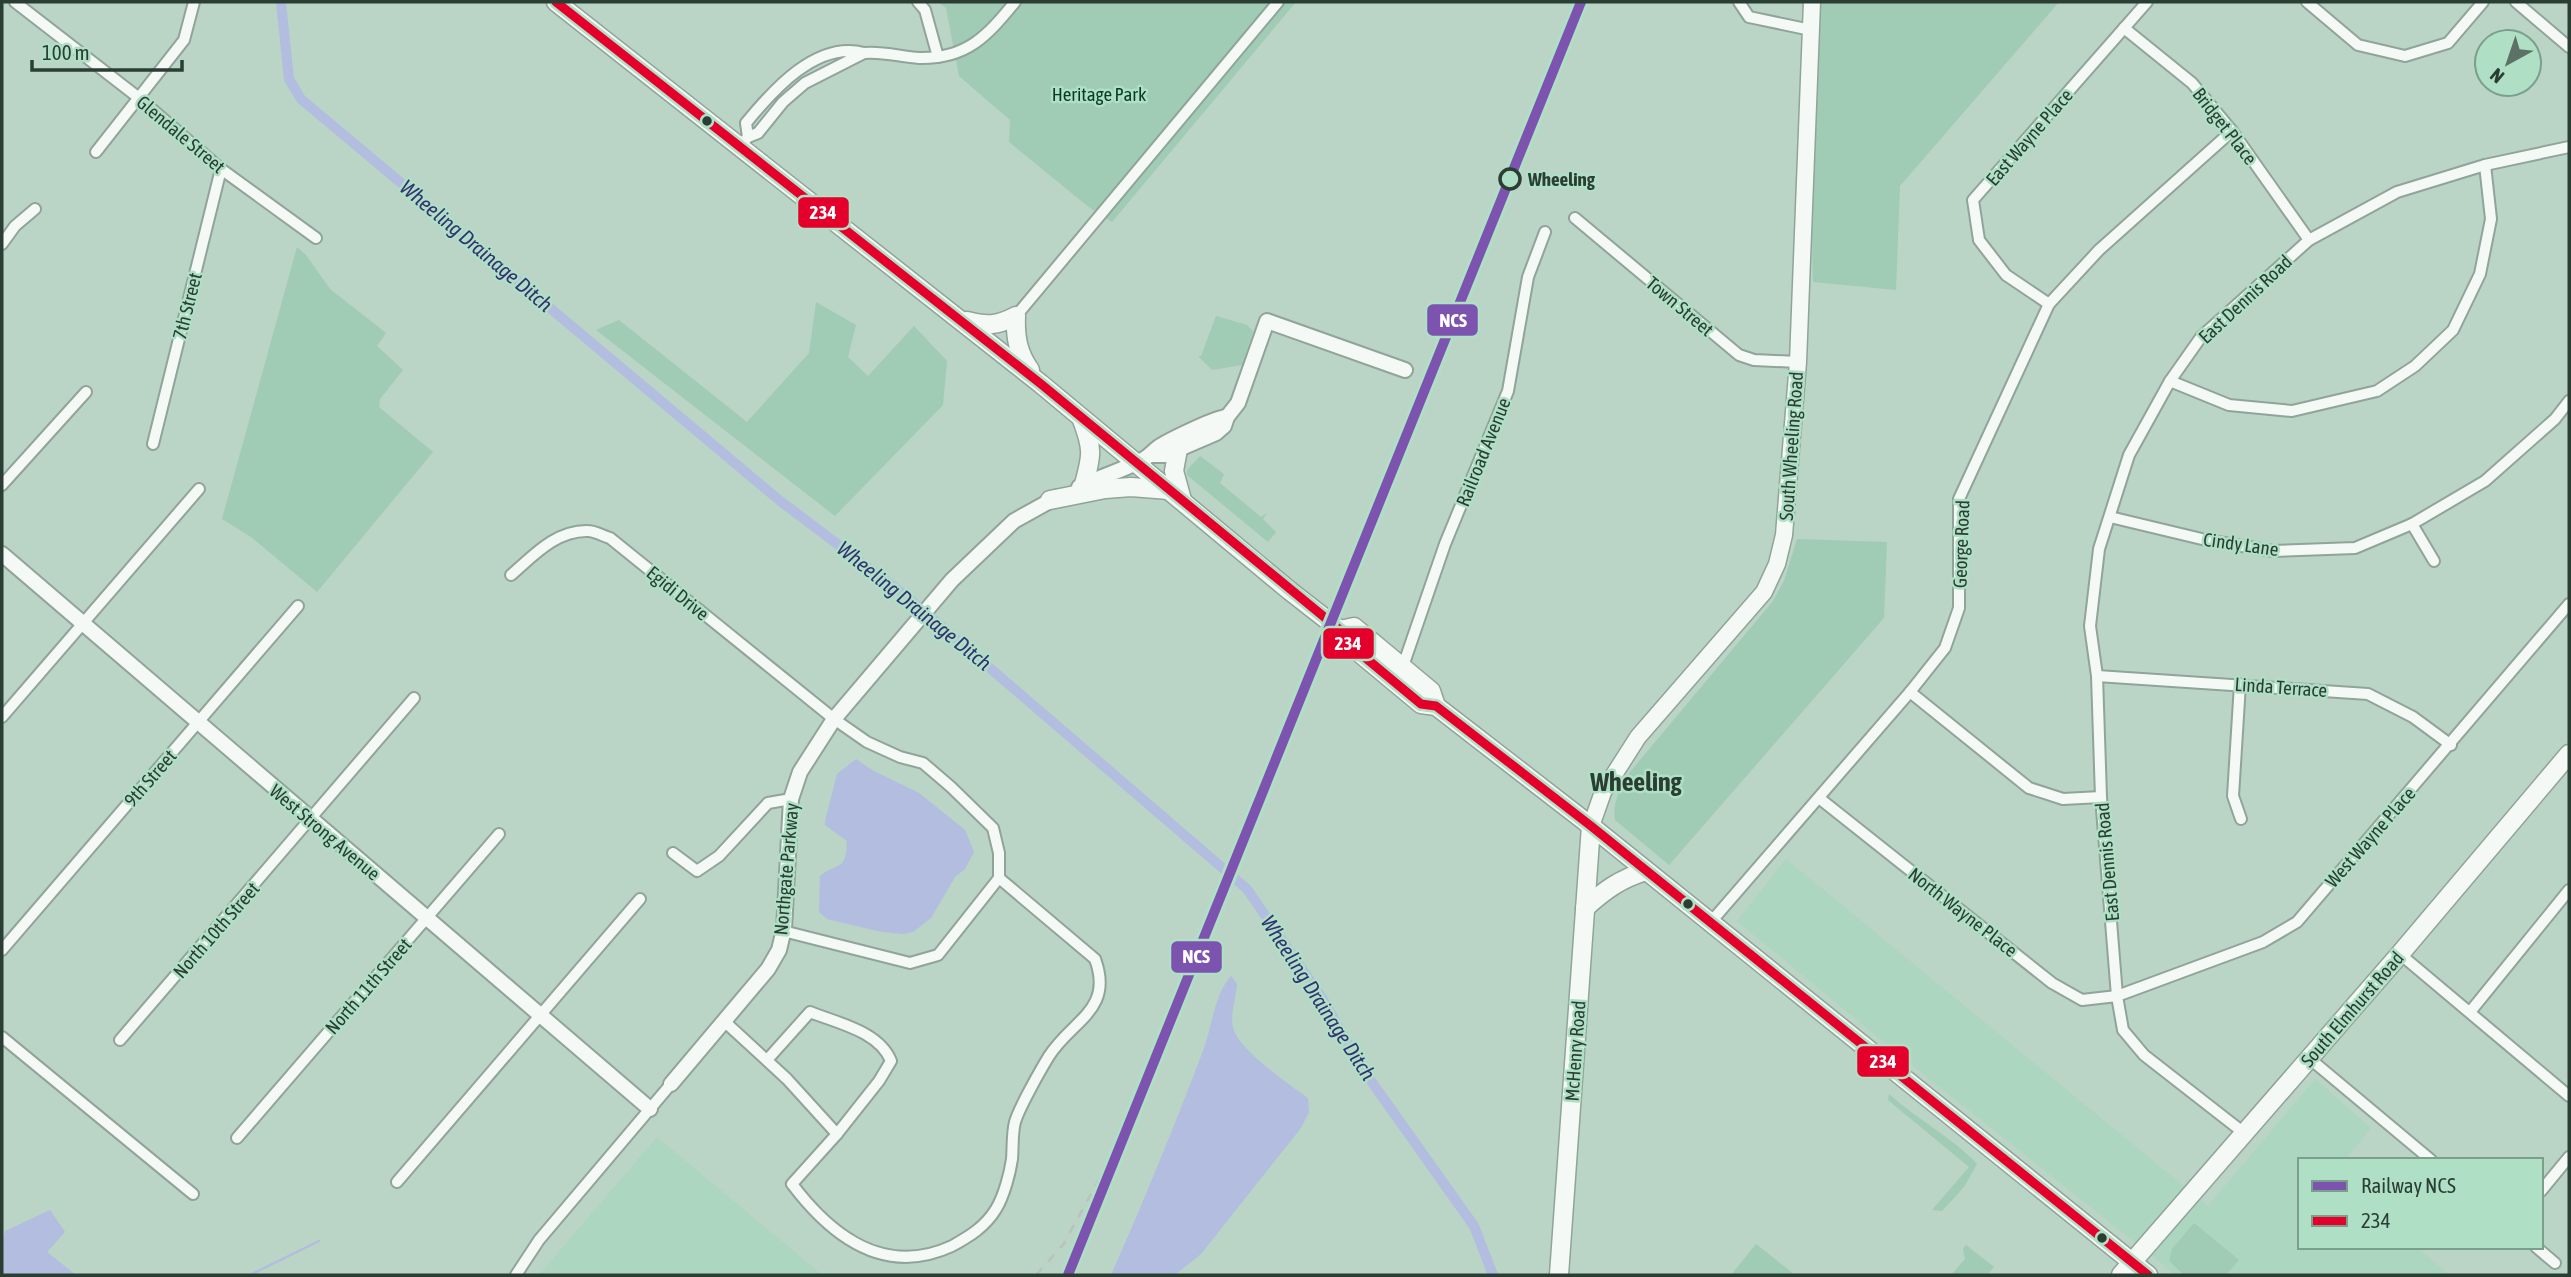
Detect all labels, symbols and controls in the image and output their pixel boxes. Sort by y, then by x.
scale bar [32,28,182,72]
north arrow [2473,28,2543,98]
text: 100 m [42,40,90,64]
text: N [2486,64,2508,88]
park label: Heritage Park [1052,83,1147,105]
street label: Bridget Place [2188,83,2262,169]
street label: East Wayne Place [1981,84,2077,190]
street label: Glendale Street [132,91,230,177]
unlabelled marker [700,114,714,128]
marker: Wheeling [1499,168,1521,190]
place label: Wheeling [1527,168,1596,190]
water label: Wheeling Drainage Ditch [396,174,558,316]
line badge: 234 [797,196,850,229]
text: 234 [810,201,836,223]
street label: East Dennis Road [2194,250,2296,348]
street label: 7th Street [168,270,206,342]
street label: Town Street [1642,272,1718,340]
line badge: NCS [1426,303,1479,337]
text: NCS [1439,309,1467,331]
street label: South Wheeling Road [1775,371,1807,521]
street label: Railroad Avenue [1451,394,1515,510]
street label: George Road [1948,500,1974,588]
street label: Cindy Lane [2202,528,2280,560]
water label: Wheeling Drainage Ditch [833,536,997,675]
street label: Egidi Drive [643,561,713,625]
line badge: 234 [1322,627,1375,660]
text: 234 [1335,632,1361,654]
street label: Linda Terrace [2234,673,2328,701]
street label: 9th Street [119,745,181,811]
district label: Wheeling [1589,767,1683,797]
street label: West Strong Avenue [265,779,385,885]
street label: West Wayne Place [2320,782,2420,892]
street label: Northgate Parkway [769,802,803,936]
street label: East Dennis Road [2091,802,2123,922]
street label: North Wayne Place [1904,863,2022,961]
street label: North 10th Street [168,878,264,982]
unlabelled marker [1681,897,1695,911]
water label: Wheeling Drainage Ditch [1257,911,1381,1084]
street label: North 11th Street [320,934,416,1038]
line badge: NCS [1170,940,1223,974]
text: NCS [1182,945,1210,967]
street label: South Elmhurst Road [2296,947,2408,1071]
street label: McHenry Road [1561,1000,1589,1102]
line badge: 234 [1856,1045,1910,1078]
text: 234 [1870,1050,1896,1072]
legend [2298,1158,2543,1249]
text: Railway NCS [2361,1173,2456,1197]
text: 234 [2361,1208,2391,1232]
unlabelled marker [2095,1231,2109,1245]

